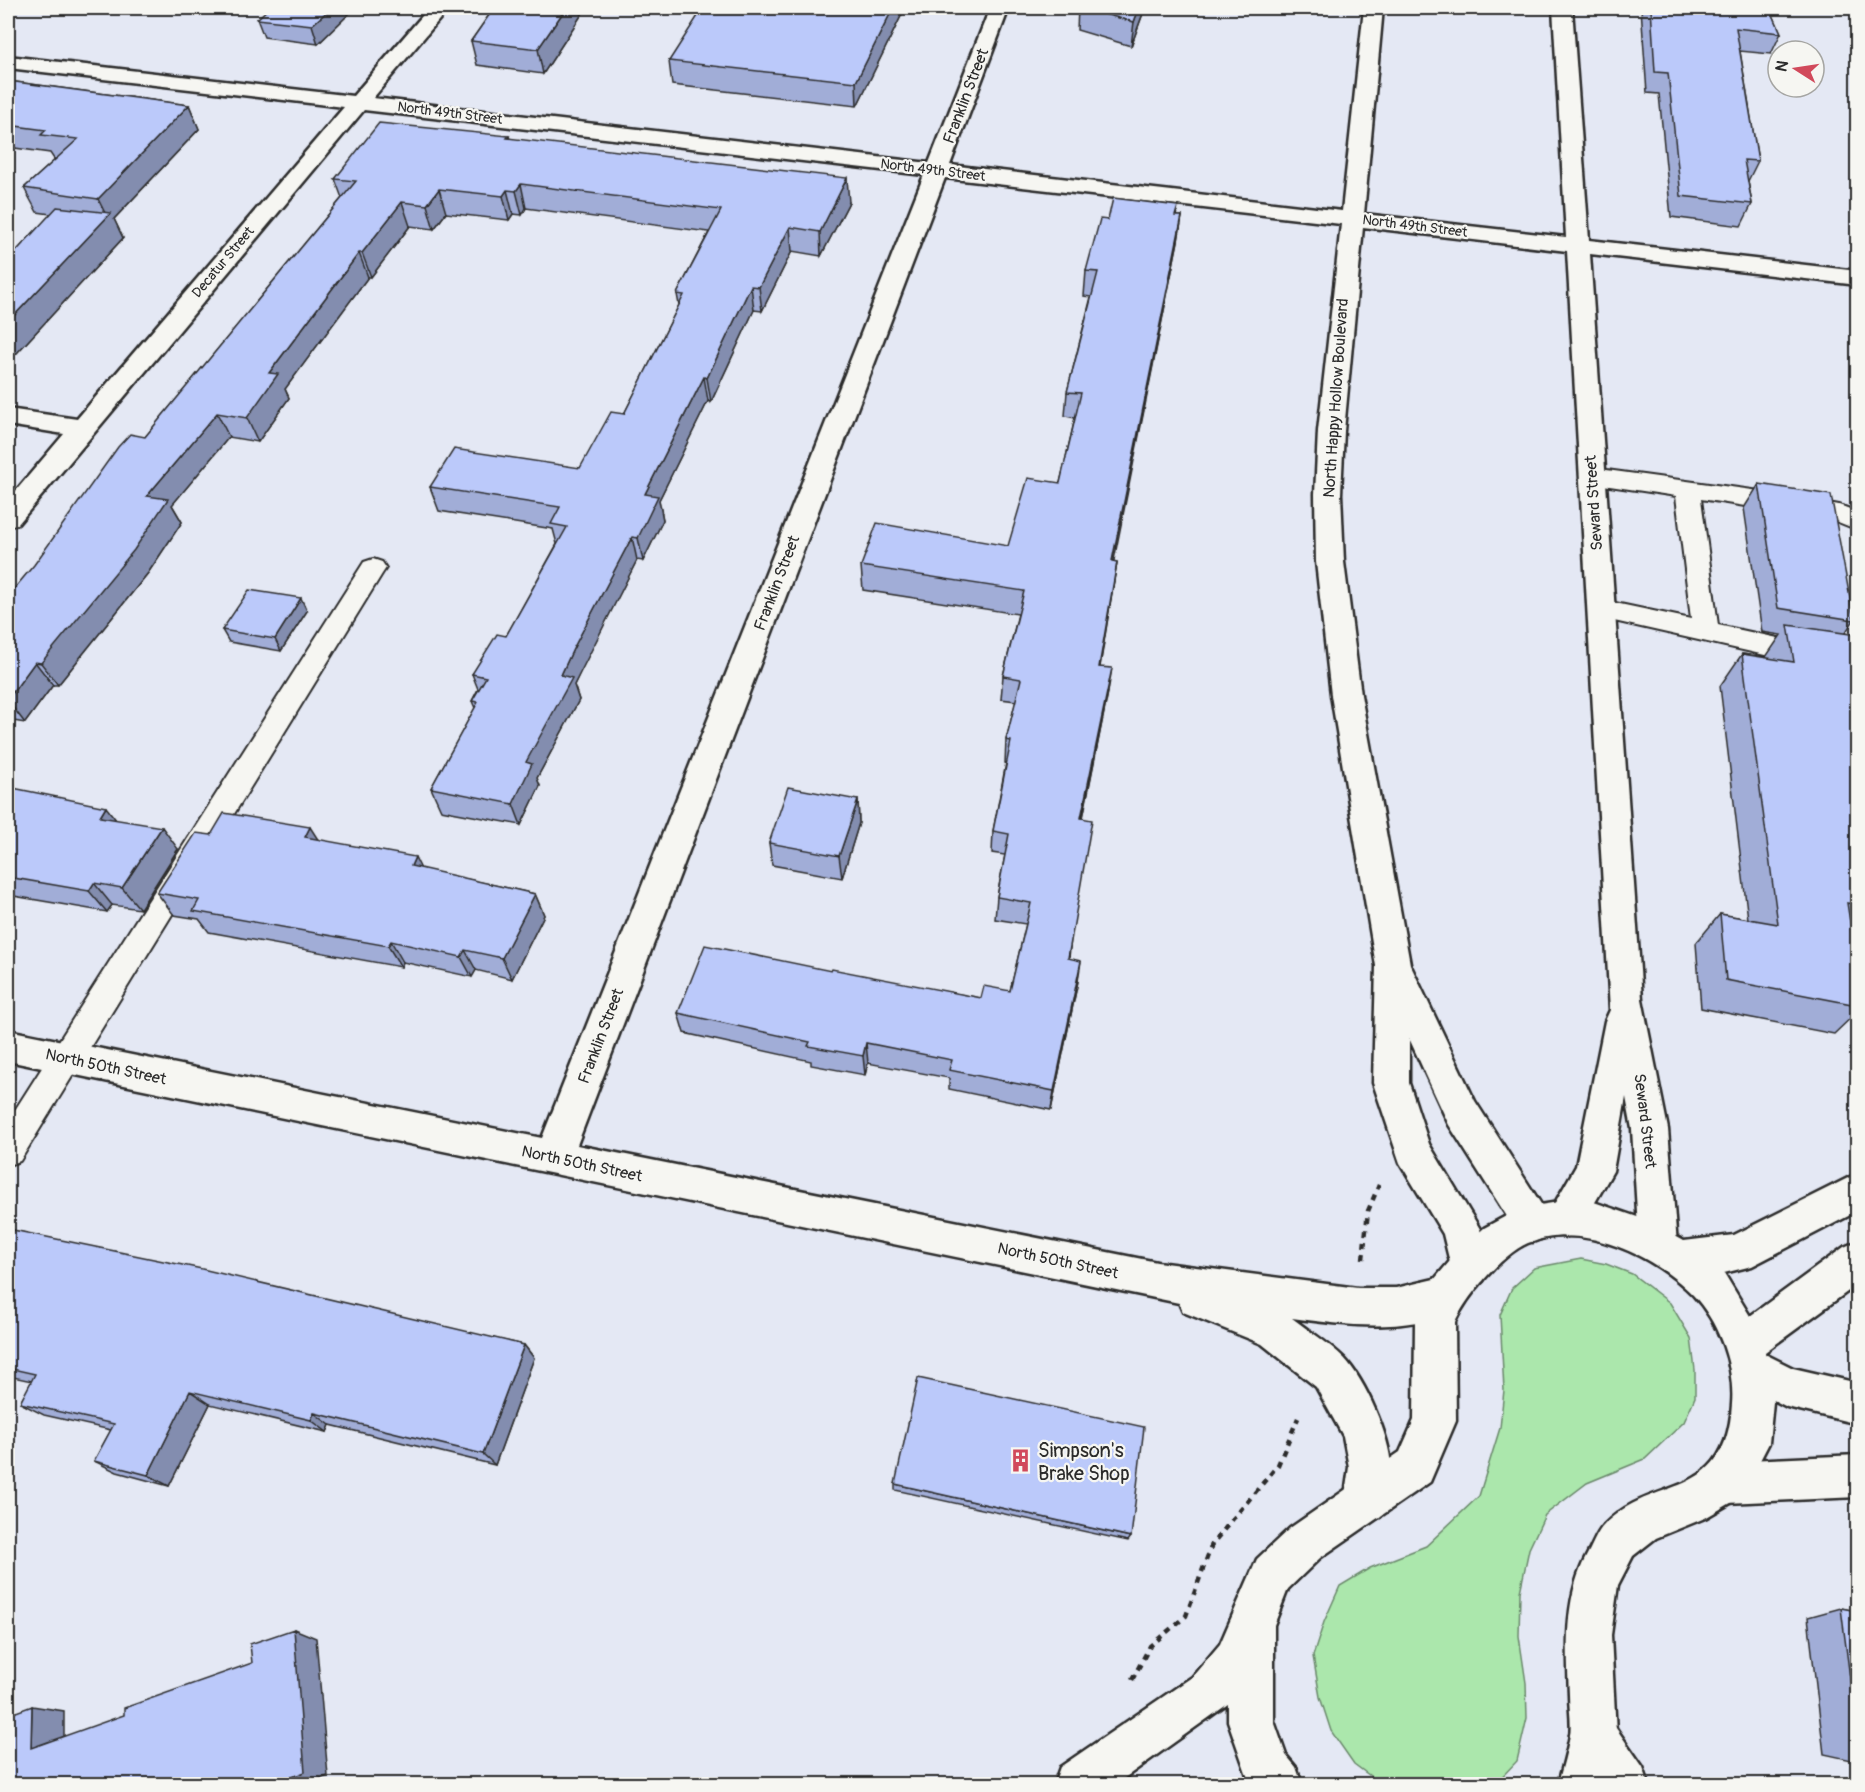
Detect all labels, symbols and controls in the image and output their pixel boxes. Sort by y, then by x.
north arrow [1766,39,1826,99]
street label: Franklin Street [939,45,994,146]
text: N [1771,59,1793,73]
street label: North 49th Street [396,98,504,128]
street label: North 49th Street [879,155,987,185]
street label: North 49th Street [1361,211,1469,241]
street label: Decatur Street [188,223,258,301]
street label: North Happy Hollow Boulevard [1319,298,1353,498]
street label: Seward Street [1581,454,1607,551]
street label: Franklin Street [750,532,805,633]
street label: Franklin Street [574,985,629,1086]
street label: North 50th Street [44,1044,169,1090]
street label: Seward Street [1629,1072,1661,1170]
street label: North 50th Street [520,1141,645,1187]
street label: North 50th Street [996,1238,1121,1284]
place label: Simpson's Brake Shop [1038,1438,1130,1486]
building icon: Simpson's Brake Shop [1007,1448,1033,1474]

